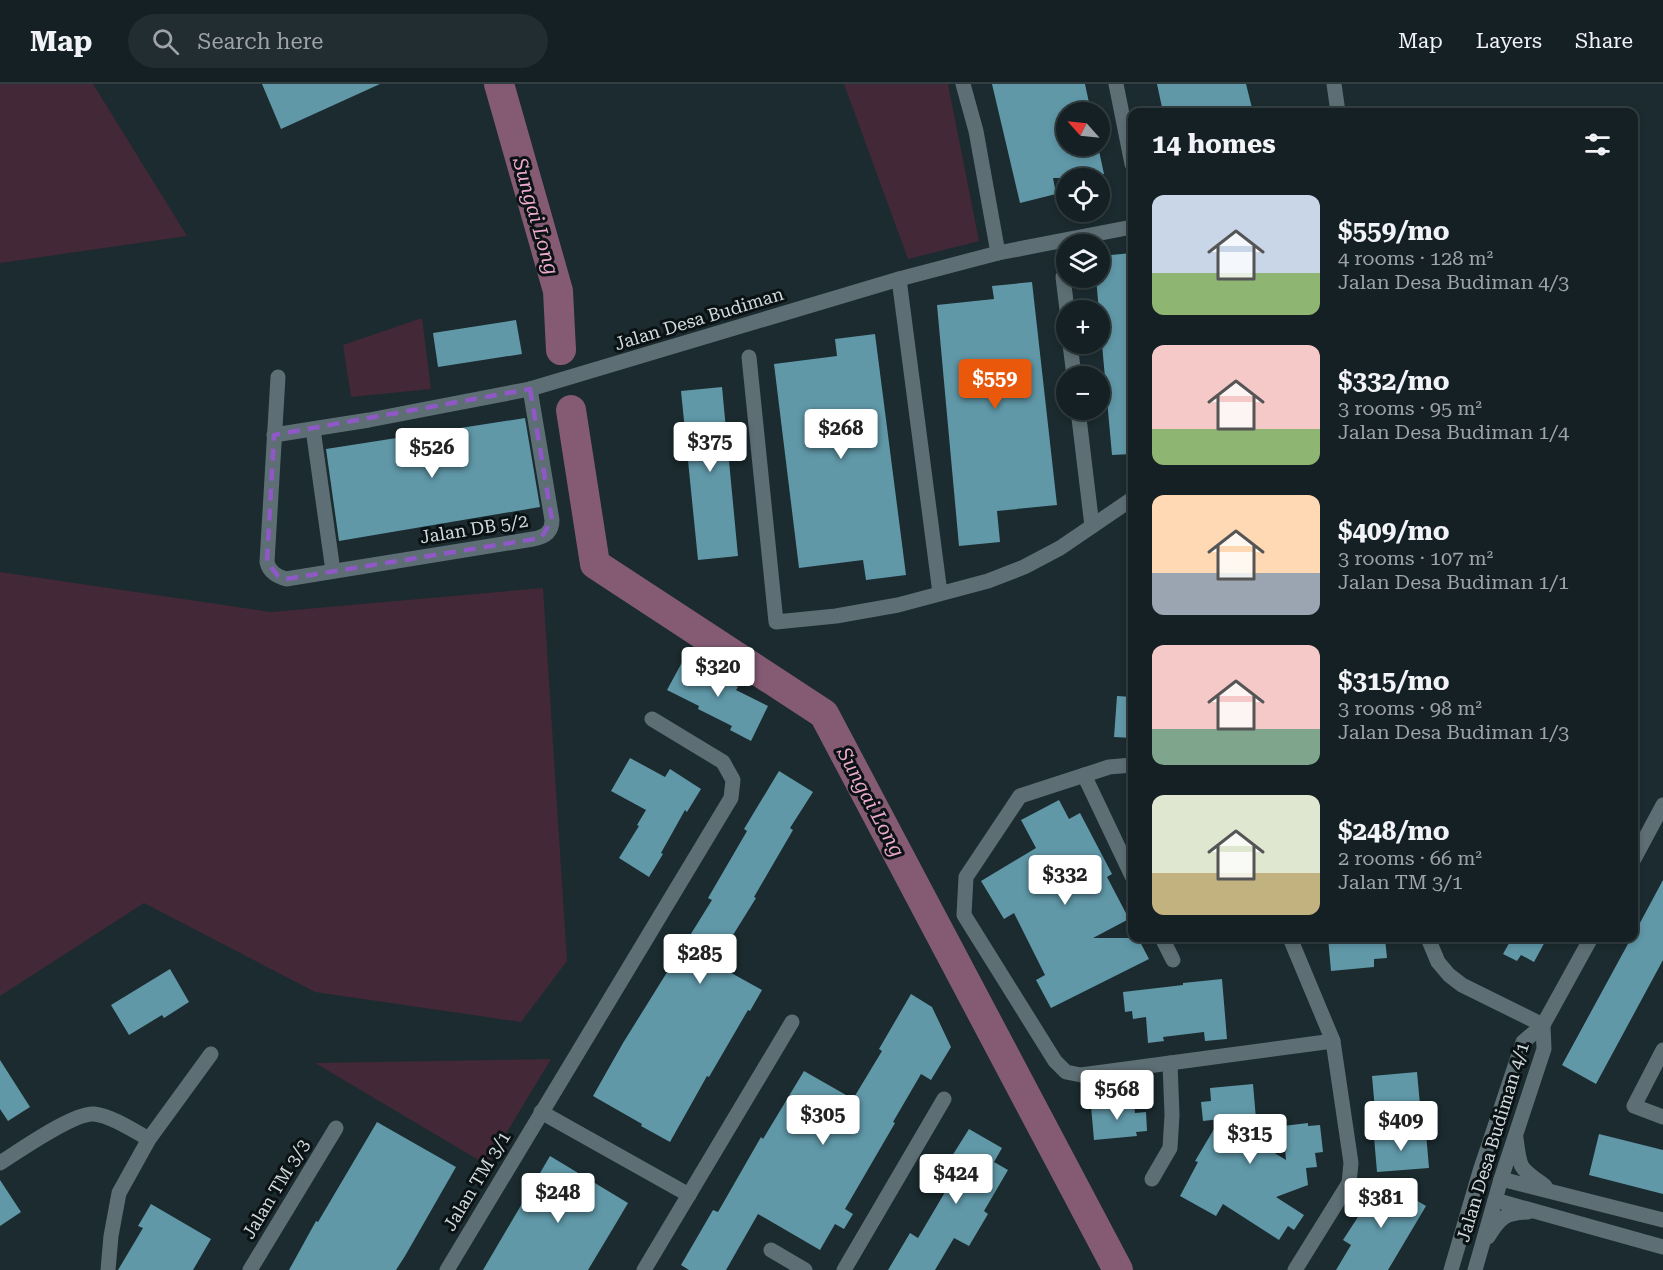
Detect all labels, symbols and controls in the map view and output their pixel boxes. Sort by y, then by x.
search box [128,14,548,68]
text: Map [30,25,92,58]
icon: search [149,25,182,58]
text: Search here [197,29,323,54]
text: Map [1398,29,1443,53]
text: Layers [1476,29,1542,53]
text: Share [1575,29,1633,53]
north arrow [1056,102,1110,156]
map controls [1056,102,1110,420]
icon: filters [1581,128,1614,161]
text: 14 homes [1152,129,1276,159]
water label: Sungai Long [508,154,564,277]
button: locate [1056,168,1110,222]
text: $559/mo [1338,216,1450,246]
icon: home [1200,219,1272,291]
button: layers [1056,234,1110,288]
text: 4 rooms · 128 m² [1338,246,1493,270]
text: Jalan Desa Budiman 4/3 [1338,270,1569,294]
street label: Jalan Desa Budiman [612,283,786,354]
button: + [1056,300,1110,354]
pin: $559 [959,359,1031,410]
text: $559 [973,366,1017,390]
button: − [1056,366,1110,420]
text: $332/mo [1338,366,1450,396]
icon: home [1200,369,1272,441]
text: 3 rooms · 95 m² [1338,396,1482,420]
pin: $268 [805,409,877,460]
text: $268 [819,416,863,440]
text: Jalan Desa Budiman 1/4 [1338,420,1569,444]
pin: $375 [674,422,746,473]
pin: $526 [396,428,468,479]
text: $375 [688,429,732,453]
text: $526 [410,435,454,459]
street label: Jalan DB 5/2 [418,510,529,547]
text: $409/mo [1338,516,1450,546]
icon: home [1200,519,1272,591]
text: 3 rooms · 107 m² [1338,546,1493,570]
text: Jalan Desa Budiman 1/1 [1338,570,1569,594]
pin: $320 [682,647,754,698]
text: $320 [696,654,740,678]
text: $315/mo [1338,666,1450,696]
icon: home [1200,669,1272,741]
text: 3 rooms · 98 m² [1338,696,1482,720]
text: Jalan Desa Budiman 1/3 [1338,720,1569,744]
water label: Sungai Long [832,742,910,861]
text: $248/mo [1338,816,1450,846]
icon: home [1200,819,1272,891]
text: 2 rooms · 66 m² [1338,846,1482,870]
pin: $332 [1029,855,1101,906]
text: $332 [1043,862,1087,886]
text: Jalan TM 3/1 [1338,870,1463,894]
pin: $285 [664,934,736,985]
text: $285 [678,941,722,965]
street label: Jalan Desa Budiman 4/1 [1452,1039,1533,1244]
pin: $568 [1081,1070,1153,1121]
text: $568 [1095,1077,1139,1101]
pin: $305 [787,1095,859,1146]
pin: $409 [1365,1101,1437,1152]
text: $305 [801,1102,845,1126]
text: $409 [1379,1108,1423,1132]
pin: $315 [1214,1114,1286,1165]
text: $315 [1228,1121,1272,1145]
street label: Jalan TM 3/1 [439,1127,515,1234]
street label: Jalan TM 3/3 [238,1135,314,1242]
pin: $424 [920,1154,992,1205]
text: $424 [934,1161,978,1185]
pin: $248 [522,1173,594,1224]
pin: $381 [1345,1178,1417,1229]
text: $248 [536,1180,580,1204]
text: $381 [1359,1185,1403,1209]

